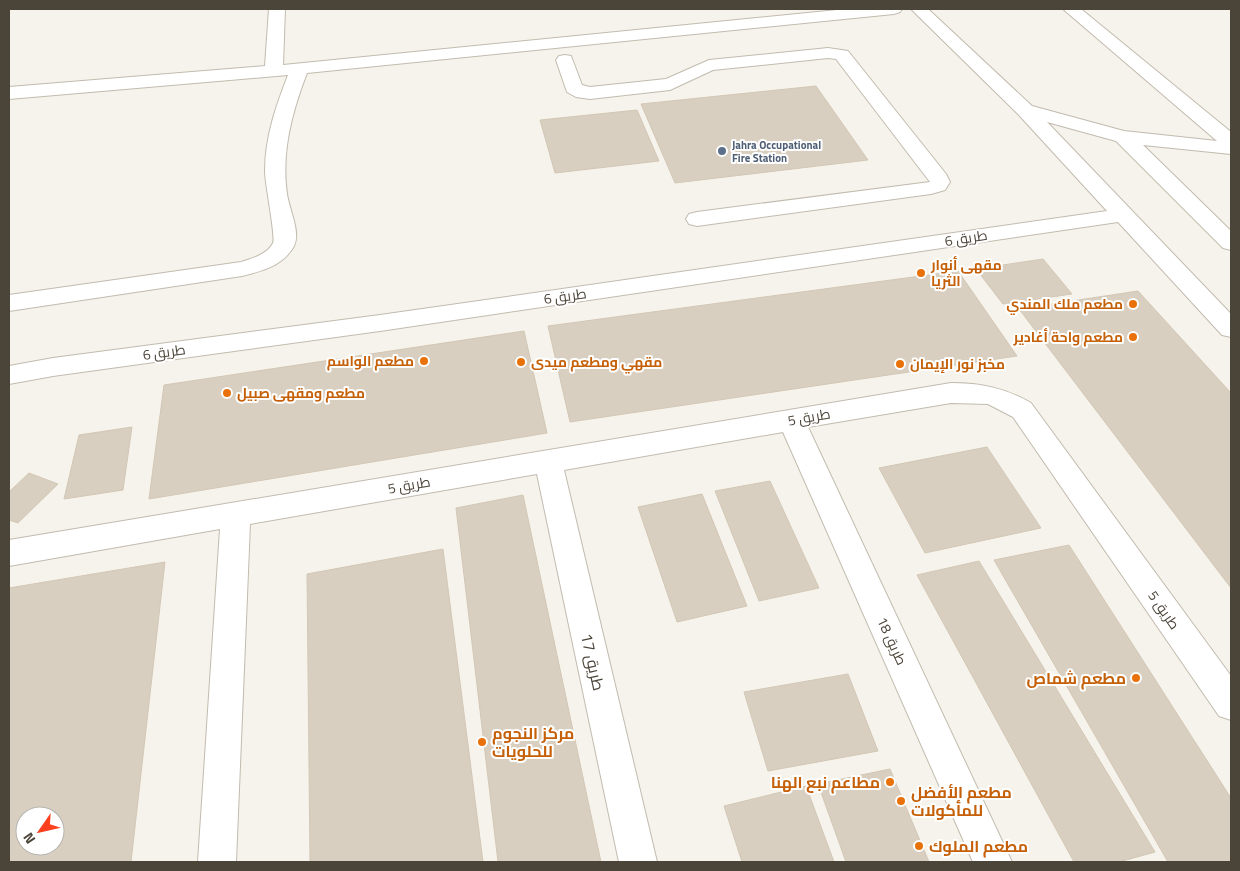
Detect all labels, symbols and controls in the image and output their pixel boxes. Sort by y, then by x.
place label: Jahra Occupational Fire Station [732,137,821,166]
marker: Jahra Occupational Fire Station [716,145,728,157]
street label: طريق 6 [943,224,989,251]
place label: مقهى أنوار الثريا [930,254,1002,291]
marker: مقهى أنوار الثريا [915,267,927,279]
street label: طريق 6 [542,282,588,309]
place label: مطعم ملك المندي [1006,293,1123,315]
marker: مطعم ملك المندي [1127,298,1139,310]
place label: مطعم واحة أغادير [1013,326,1123,347]
marker: مطعم واحة أغادير [1127,331,1139,343]
street label: طريق 6 [141,338,187,365]
place label: مطعم الواسم [327,350,414,371]
place label: مقهي ومطعم ميدى [531,351,662,374]
place label: مخبز نور الإيمان [910,353,1005,374]
marker: مطعم الواسم [418,355,430,367]
marker: مقهي ومطعم ميدى [515,356,527,368]
marker: مخبز نور الإيمان [894,358,906,370]
place label: مطعم ومقهى صبيل [237,382,365,403]
marker: مطعم ومقهى صبيل [221,387,233,399]
street label: طريق 5 [786,402,832,431]
street label: طريق 5 [386,470,432,499]
street label: طريق 5 [1143,586,1185,633]
street label: طريق 18 [872,613,913,668]
street label: طريق 17 [575,631,611,693]
place label: مطعم شماص [1027,666,1126,690]
marker: مطعم شماص [1130,672,1142,684]
place label: مركز النجوم للحلويات [492,721,574,763]
marker: مركز النجوم للحلويات [476,736,488,748]
place label: مطاعم نبع الهنا [771,770,880,794]
marker: مطاعم نبع الهنا [884,776,896,788]
place label: مطعم الأفضل للمأكولات [911,780,1012,822]
marker: مطعم الأفضل للمأكولات [895,795,907,807]
north arrow [15,806,65,856]
text: N [17,829,40,848]
place label: مطعم الملوك [929,834,1028,858]
marker: مطعم الملوك [913,840,925,852]

